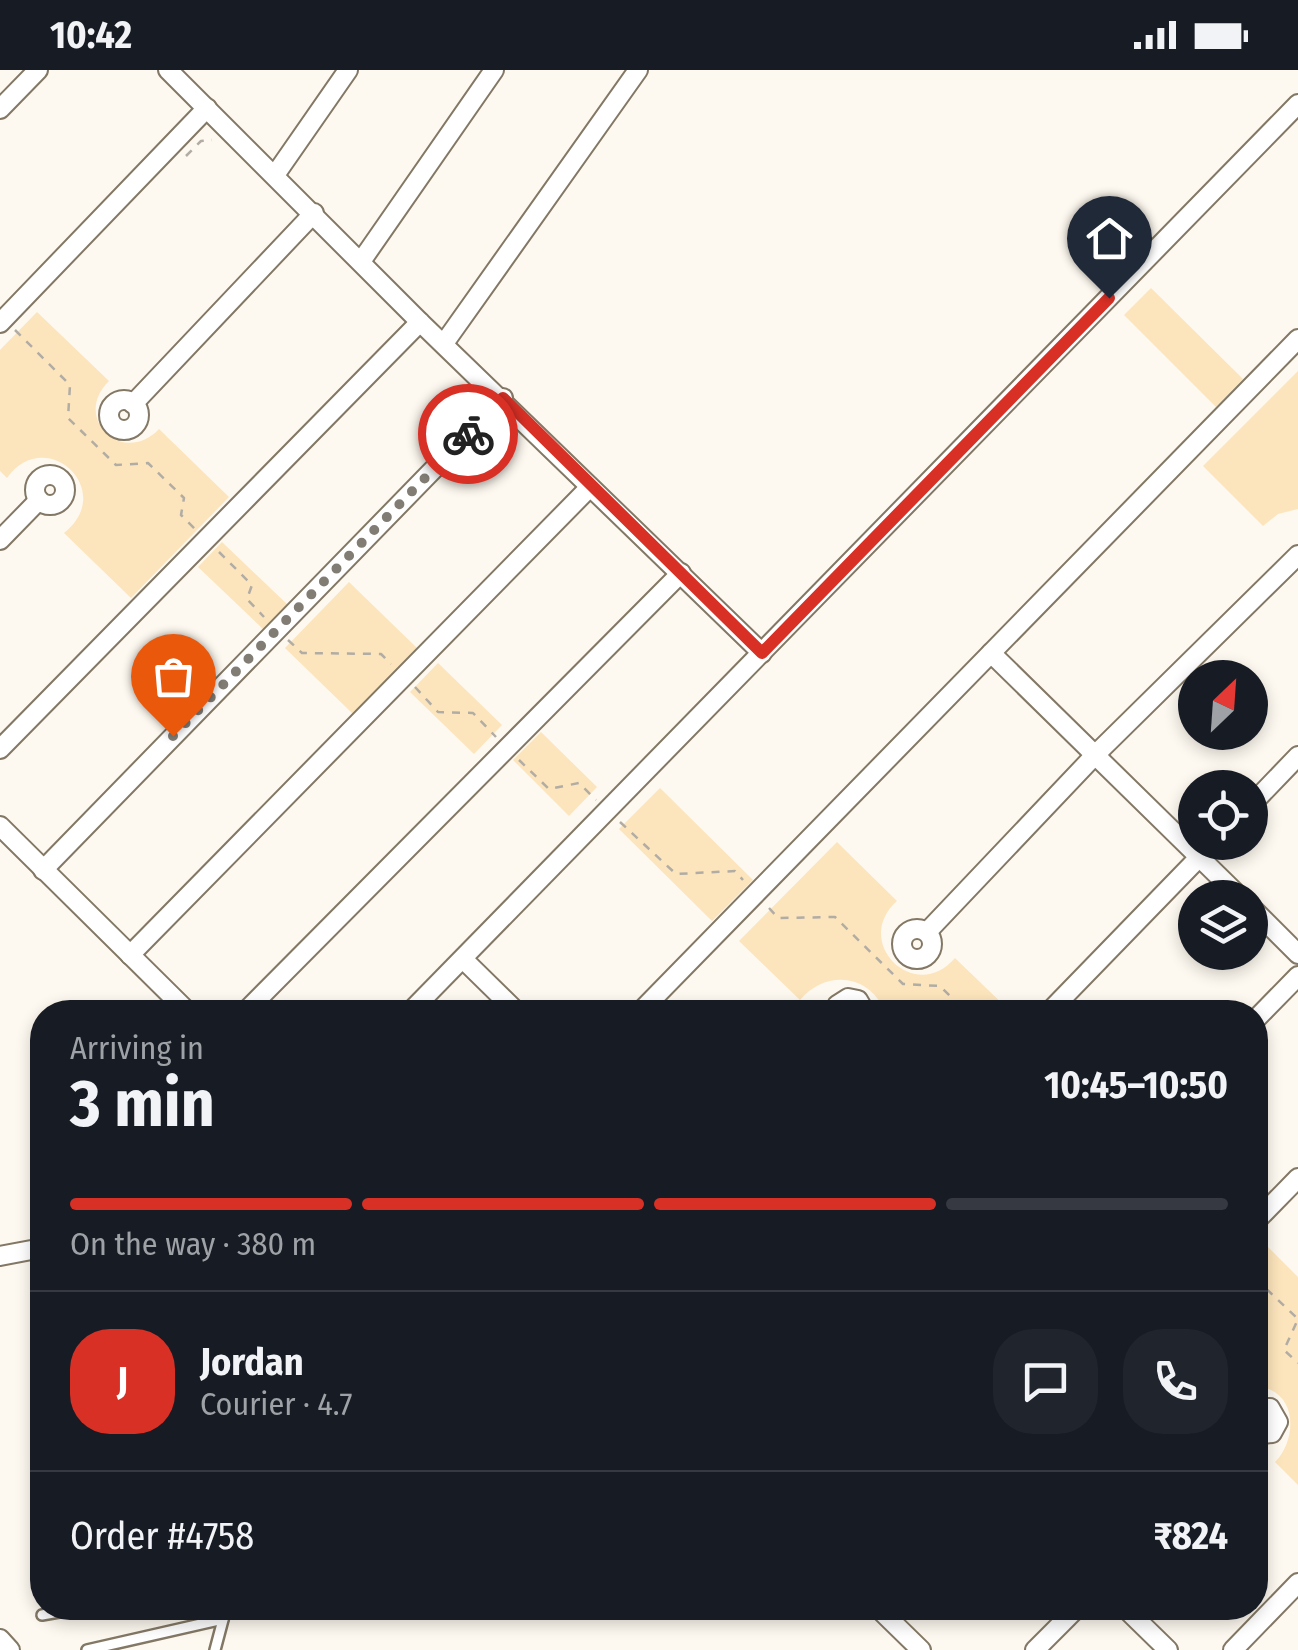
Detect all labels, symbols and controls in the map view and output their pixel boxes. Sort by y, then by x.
text: 10:42 [50,12,132,58]
pin [1067,196,1152,299]
icon: home [1082,211,1137,266]
courier [418,384,518,484]
icon: bike [441,407,496,462]
pin [131,634,216,737]
icon: bag [146,649,201,704]
north arrow [1178,660,1268,750]
map controls [1178,660,1268,970]
button: locate [1178,770,1268,860]
button: layers [1178,880,1268,970]
text: Arriving in [70,1029,204,1067]
text: 10:45–10:50 [1044,1062,1228,1108]
text: 3 min [70,1065,215,1143]
text: On the way · 380 m [70,1225,316,1263]
button: chat [993,1329,1098,1434]
button: phone [1123,1329,1228,1434]
text: Jordan [200,1339,304,1385]
text: J [117,1358,128,1404]
text: Courier · 4.7 [200,1385,352,1423]
text: Order #4758 [70,1513,254,1559]
text: ₹824 [1154,1513,1228,1559]

